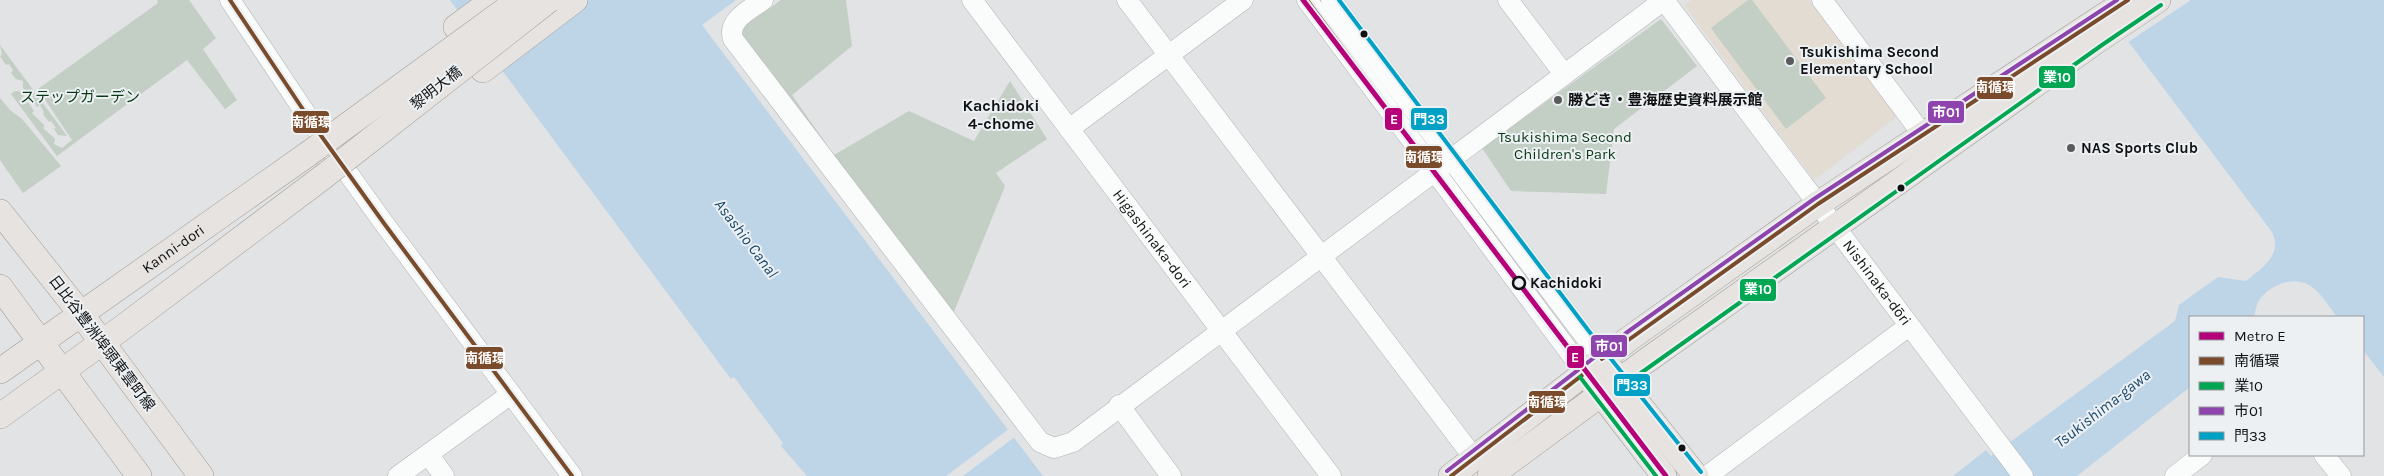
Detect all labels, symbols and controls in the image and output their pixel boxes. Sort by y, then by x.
unlabelled marker [1359,29,1369,39]
place label: Tsukishima Second Elementary School [1800,43,1939,78]
marker: Tsukishima Second Elementary School [1784,55,1796,67]
street label: 黎明大橋 [407,62,465,114]
line badge: 業10 [2038,65,2076,89]
text: 業10 [2043,69,2071,86]
line badge: 南循環 [1976,76,2014,100]
text: 南循環 [1974,79,2016,96]
park label: ステップガーデン [20,88,140,106]
place label: 勝どき・豊海歴史資料展示館 [1568,91,1763,109]
marker: 勝どき・豊海歴史資料展示館 [1552,94,1564,106]
district label: Kachidoki 4-chome [962,96,1040,133]
line badge: 市01 [1927,100,1965,124]
text: 市01 [1932,104,1960,121]
line badge: E [1384,107,1403,131]
line badge: 門33 [1410,107,1448,131]
line badge: 南循環 [292,110,330,134]
text: E [1390,111,1398,128]
text: 門33 [1413,111,1445,128]
text: 南循環 [290,114,332,131]
park label: Tsukishima Second Children's Park [1498,128,1632,163]
place label: NAS Sports Club [2081,139,2198,157]
marker: NAS Sports Club [2065,142,2077,154]
line badge: 南循環 [1405,145,1443,169]
text: 南循環 [1403,149,1445,166]
unlabelled marker [1896,183,1906,193]
street label: Higashinaka-dori [1109,186,1195,292]
water label: Asashio Canal [711,195,782,281]
street label: Kanni-dori [139,221,208,277]
street label: Nishinaka-dōri [1839,236,1915,329]
street label: 日比谷豊洲埠頭東雲町線 [45,272,159,414]
place label: Kachidoki [1530,274,1602,292]
marker: Kachidoki [1512,276,1526,290]
line badge: 業10 [1739,278,1777,302]
text: 業10 [1744,281,1772,298]
legend [2189,316,2364,456]
text: Metro E [2234,327,2286,345]
line badge: 市01 [1590,334,1628,358]
text: 市01 [1595,338,1623,355]
line badge: E [1566,345,1585,369]
line badge: 南循環 [465,346,504,370]
text: E [1571,349,1579,366]
text: 南循環 [464,350,506,367]
text: 南循環 [2234,352,2279,370]
water label: Tsukishima-gawa [2051,365,2154,452]
line badge: 門33 [1613,373,1651,397]
text: 門33 [1616,377,1648,394]
text: 業10 [2234,377,2263,395]
line badge: 南循環 [1528,390,1566,414]
text: 南循環 [1526,394,1568,411]
text: 市01 [2234,402,2263,420]
text: 門33 [2234,427,2267,445]
unlabelled marker [1677,443,1687,453]

